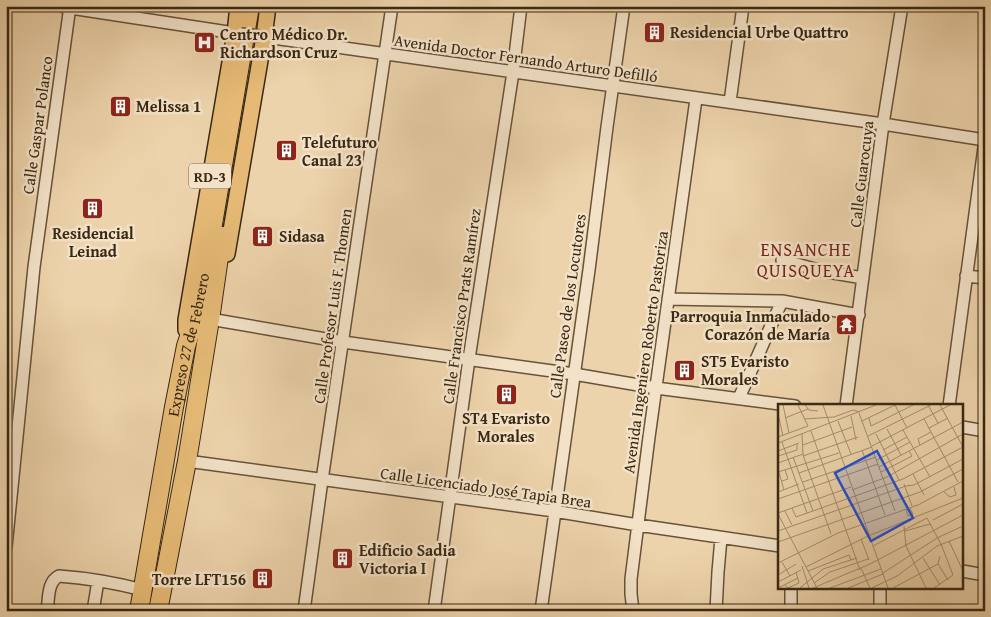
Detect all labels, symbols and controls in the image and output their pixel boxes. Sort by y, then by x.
building icon: Residencial Urbe Quattro [642,20,666,44]
place label: Residencial Urbe Quattro [670,20,849,44]
place label: Centro Médico Dr. Richardson Cruz [220,22,348,64]
street label: Avenida Doctor Fernando Arturo Defilló [393,28,659,88]
hospital icon: Centro Médico Dr. Richardson Cruz [192,31,216,55]
street label: Calle Gaspar Polanco [15,55,59,195]
building icon: Melissa 1 [108,94,132,118]
place label: Melissa 1 [136,94,201,118]
street label: Calle Guarocuya [843,119,880,229]
place label: Telefuturo Canal 23 [302,130,378,172]
building icon: Telefuturo Canal 23 [274,139,298,163]
road number: RD-3 [189,164,231,188]
building icon: Residencial Leinad [81,197,105,221]
street label: Calle Profesor Luis F. Thomen [306,207,358,405]
street label: Calle Francisco Prats Ramírez [435,207,487,405]
street label: Calle Paseo de los Locutores [542,212,592,400]
place label: Residencial Leinad [52,221,134,263]
building icon: Sidasa [251,224,275,248]
place label: Sidasa [279,224,326,248]
street label: Avenida Ingeniero Roberto Pastoriza [616,229,674,475]
district label: ENSANCHE QUISQUEYA [757,236,855,284]
street label: Expreso 27 de Febrero [161,271,215,418]
place label: Parroquia Inmaculado Corazón de María [671,304,831,346]
temple icon: Parroquia Inmaculado Corazón de María [834,313,858,337]
place label: ST5 Evaristo Morales [701,349,790,391]
building icon: ST5 Evaristo Morales [673,358,697,382]
building icon: ST4 Evaristo Morales [494,382,518,406]
inset map [778,404,964,590]
place label: ST4 Evaristo Morales [462,406,551,448]
street label: Calle Licenciado José Tapia Brea [379,460,593,514]
place label: Edificio Sadia Victoria I [359,538,456,580]
building icon: Edificio Sadia Victoria I [331,547,355,571]
place label: Torre LFT156 [152,567,246,591]
building icon: Torre LFT156 [250,567,274,591]

